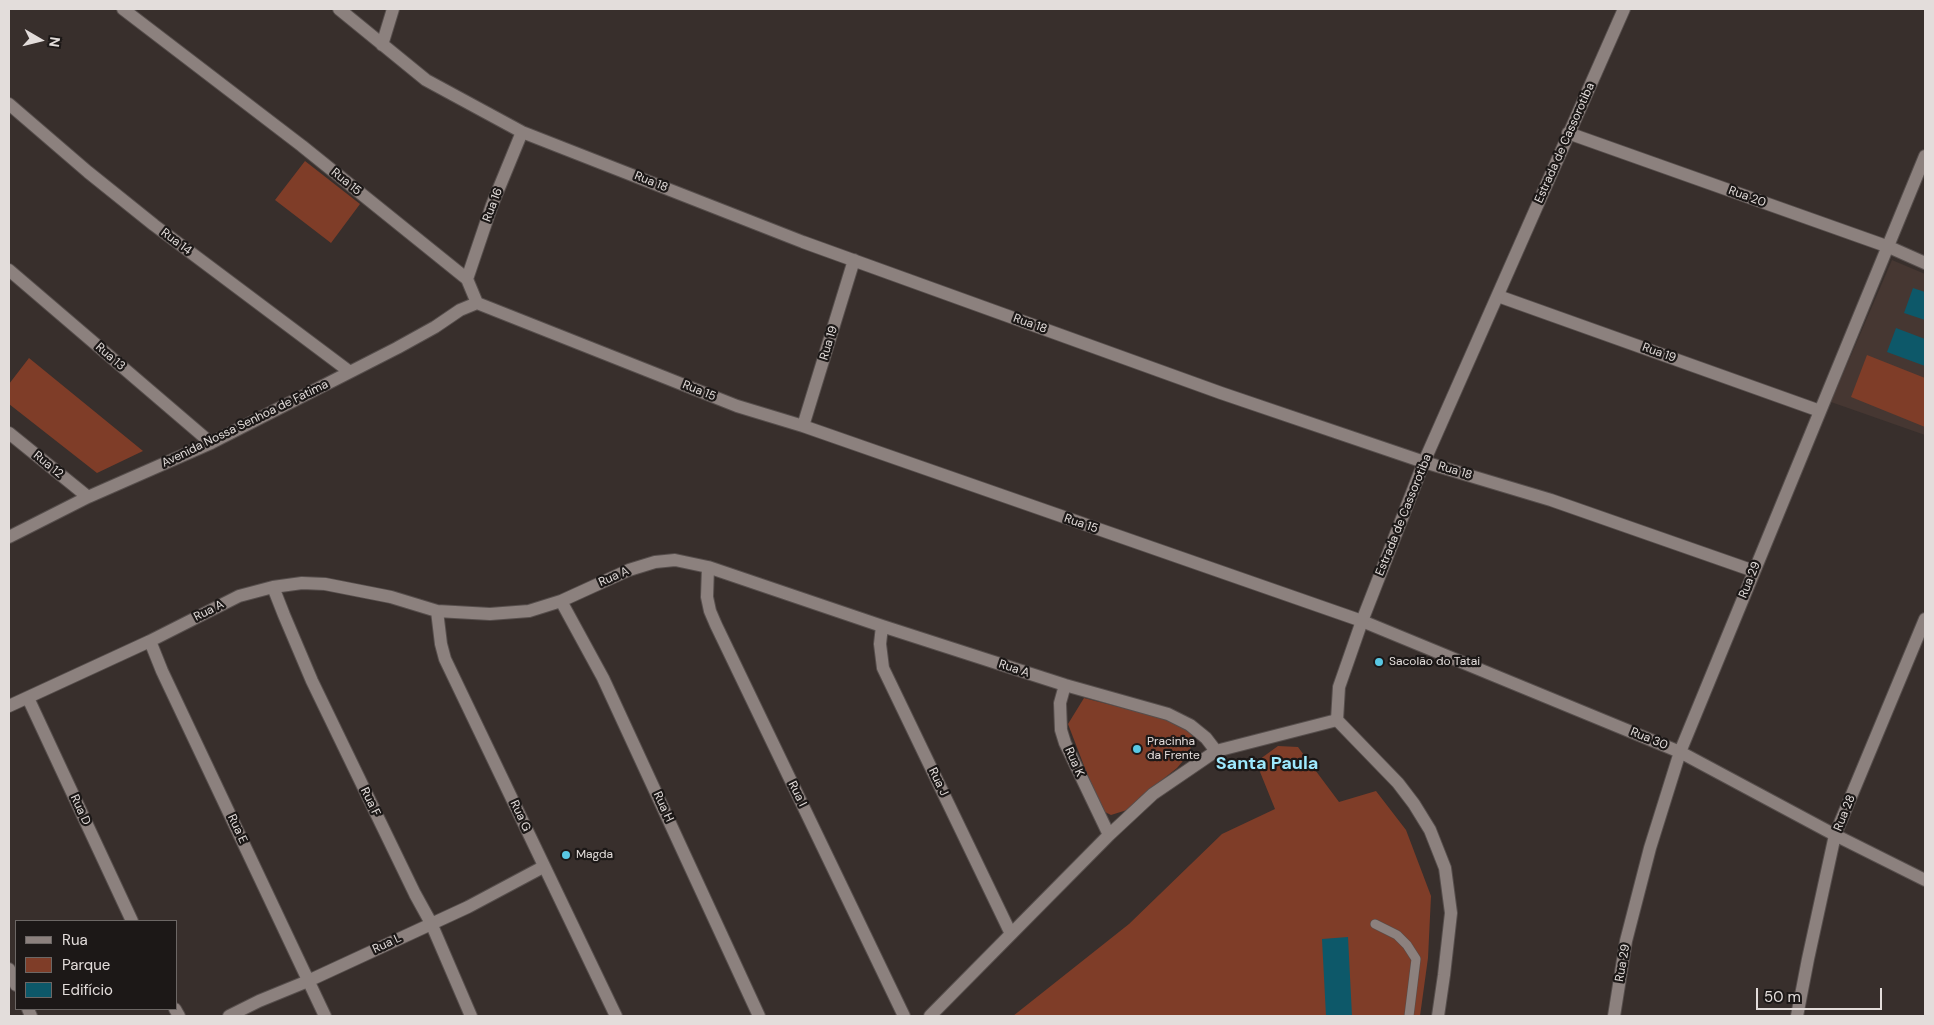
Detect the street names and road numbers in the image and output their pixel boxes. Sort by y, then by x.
street label: Estrada de Cassorotiba [1532,81,1598,205]
street label: Rua 15 [328,165,364,199]
street label: Rua 18 [632,169,670,195]
street label: Rua 20 [1726,184,1768,210]
street label: Rua 16 [480,186,506,224]
street label: Rua 14 [158,226,194,258]
street label: Rua 18 [1011,311,1049,337]
street label: Rua 19 [817,324,841,362]
street label: Rua 13 [92,340,128,374]
street label: Rua 19 [1640,340,1678,366]
street label: Avenida Nossa Senhoa de Fatima [159,377,331,471]
street label: Rua 15 [680,378,718,404]
street label: Rua 12 [30,449,66,481]
street label: Estrada de Cassorotiba [1373,452,1435,578]
street label: Rua 18 [1436,459,1474,483]
street label: Rua 15 [1062,512,1100,536]
street label: Rua 29 [1736,560,1764,600]
street label: Rua A [597,564,631,590]
street label: Rua A [192,597,226,625]
street label: Rua A [997,657,1031,681]
street label: Rua 30 [1628,725,1670,753]
street label: Rua K [1061,745,1087,779]
street label: Rua J [925,765,951,799]
street label: Rua I [785,779,809,809]
street label: Rua F [357,785,383,819]
street label: Rua H [650,790,676,824]
street label: Rua D [67,792,93,828]
street label: Rua 28 [1831,793,1859,833]
street label: Rua G [507,798,533,834]
street label: Rua E [224,812,250,846]
street label: Rua L [370,931,404,957]
street label: Rua 29 [1613,943,1633,983]

